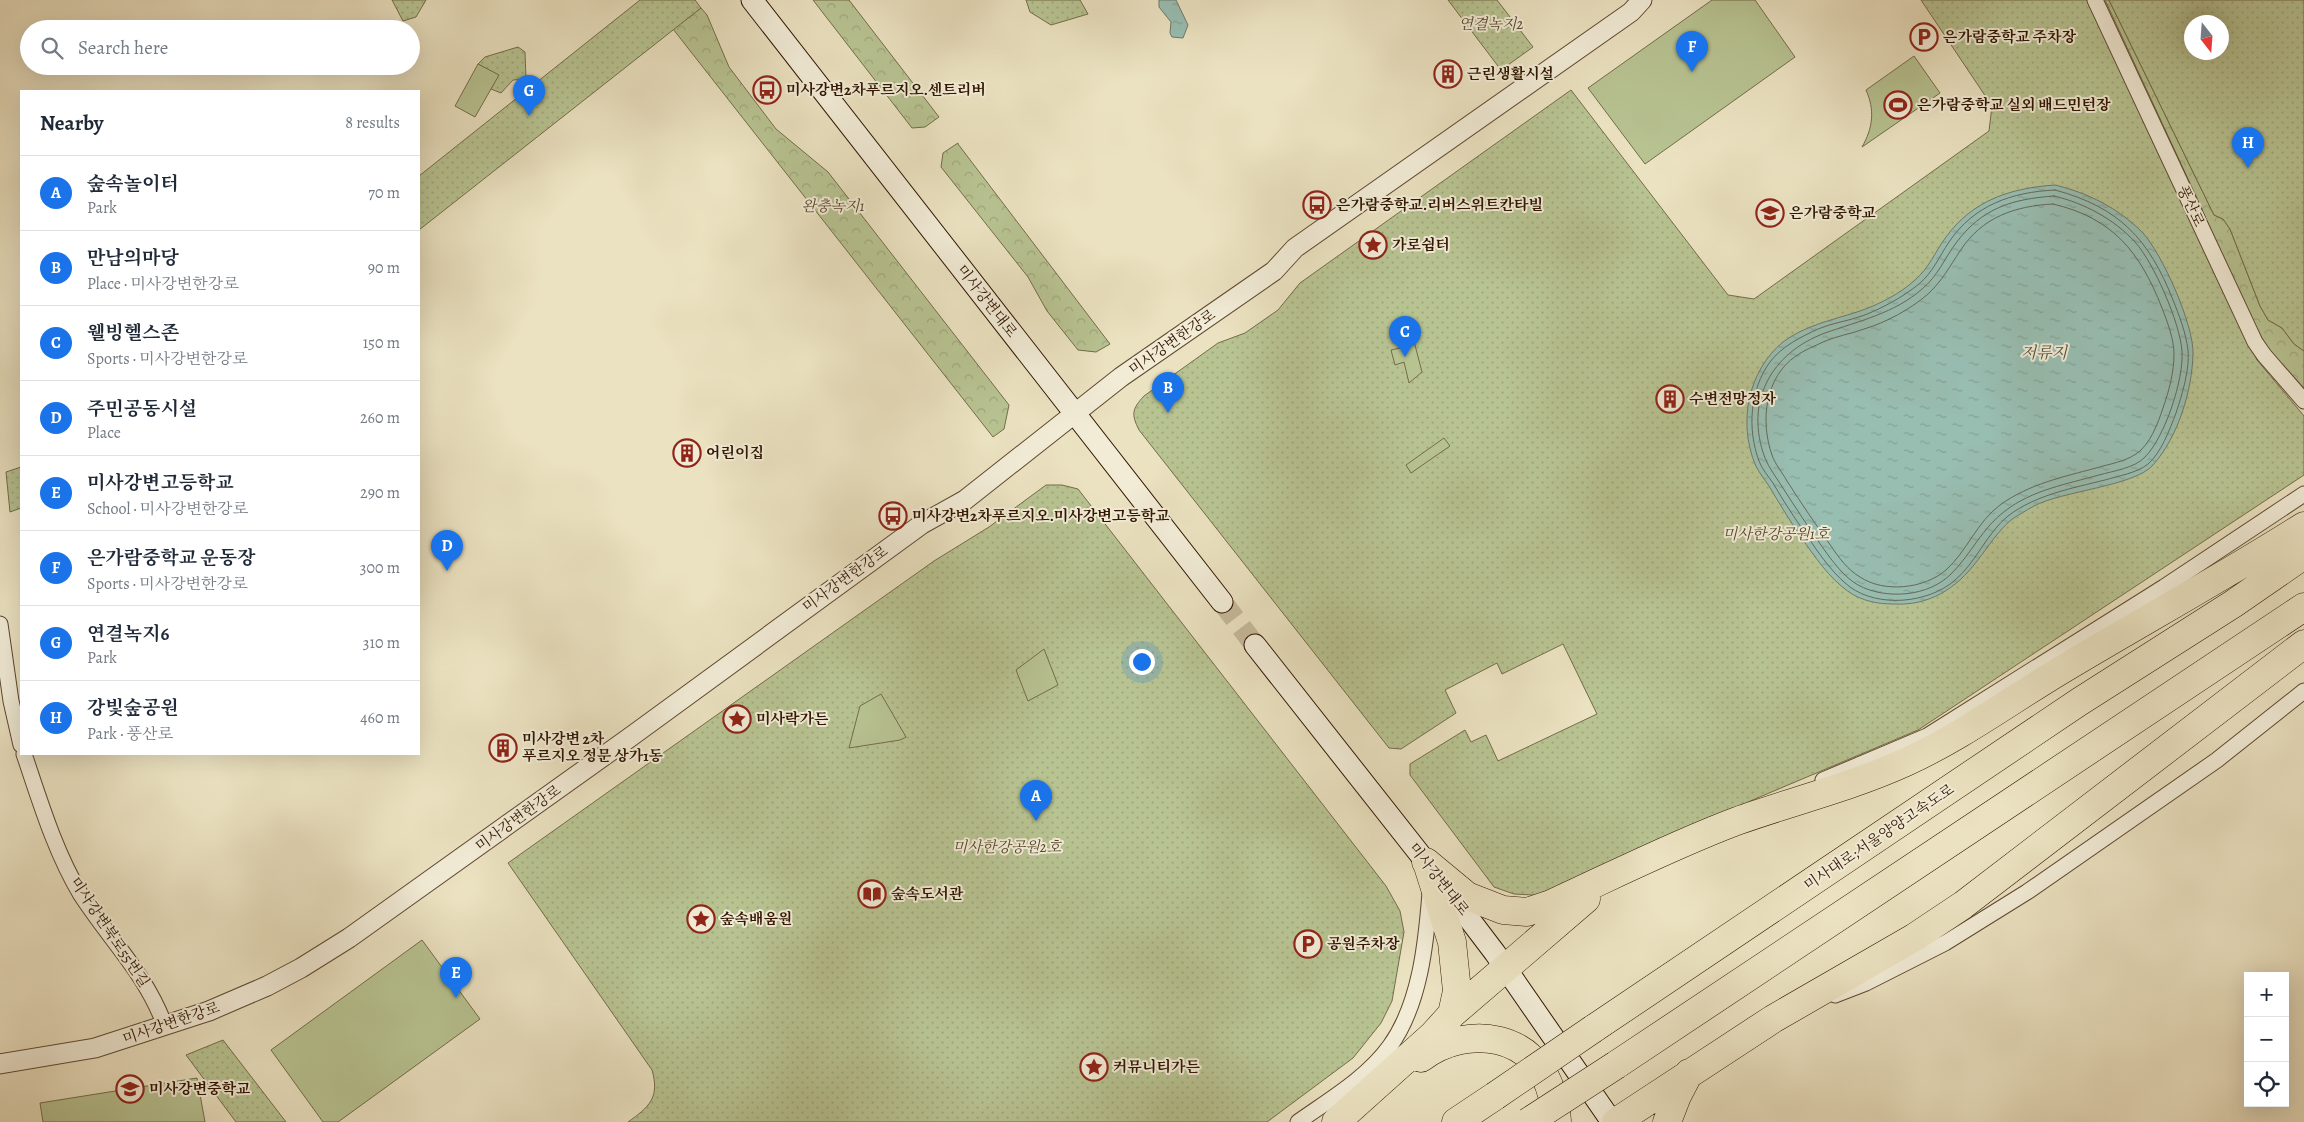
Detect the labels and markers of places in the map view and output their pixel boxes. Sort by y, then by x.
parking icon: 은가람중학교 주차장 [1909,22,1939,52]
place label: 은가람중학교 주차장 [1943,27,2077,47]
pin: F [1676,31,1708,72]
building icon: 근린생활시설 [1433,59,1463,89]
place label: 근린생활시설 [1467,64,1554,84]
pin: G [513,75,545,116]
bus stop icon: 미사강변2차푸르지오.센트리버 [752,75,782,105]
place label: 미사강변2차푸르지오.센트리버 [786,80,986,100]
sports icon: 은가람중학교 실외 배드민턴장 [1883,90,1913,120]
place label: 은가람중학교 실외 배드민턴장 [1917,95,2111,115]
pin: H [2232,127,2264,168]
bus stop icon: 은가람중학교.리버스위트칸타빌 [1302,190,1332,220]
place label: 은가람중학교.리버스위트칸타빌 [1336,195,1543,215]
school or university icon: 은가람중학교 [1755,198,1785,228]
place label: 은가람중학교 [1789,203,1876,223]
place icon: 가로쉼터 [1358,230,1388,260]
place label: 가로쉼터 [1392,235,1450,255]
pin: C [1389,316,1421,357]
pin: B [1152,372,1184,413]
building icon: 수변전망정자 [1655,384,1685,414]
place label: 수변전망정자 [1689,389,1776,409]
building icon: 어린이집 [672,438,702,468]
place label: 어린이집 [706,443,764,463]
bus stop icon: 미사강변2차푸르지오.미사강변고등학교 [878,501,908,531]
place label: 미사강변2차푸르지오.미사강변고등학교 [912,506,1170,526]
pin: D [431,530,463,571]
place icon: 미사락가든 [722,704,752,734]
place label: 미사락가든 [756,709,829,729]
place label: 미사강변 2차 푸르지오 정문 상가1동 [522,729,664,766]
building icon: 미사강변 2차 푸르지오 정문 상가1동 [488,733,518,763]
pin: A [1020,780,1052,821]
library icon: 숲속도서관 [857,879,887,909]
place label: 숲속도서관 [891,884,964,904]
place icon: 숲속배움원 [686,904,716,934]
place label: 숲속배움원 [720,909,792,929]
parking icon: 공원주차장 [1293,929,1323,959]
place label: 공원주차장 [1327,934,1400,954]
pin: E [440,957,472,998]
place icon: 커뮤니티가든 [1079,1052,1109,1082]
place label: 커뮤니티가든 [1113,1057,1200,1077]
school or university icon: 미사강변중학교 [115,1074,145,1104]
place label: 미사강변중학교 [149,1079,251,1099]

